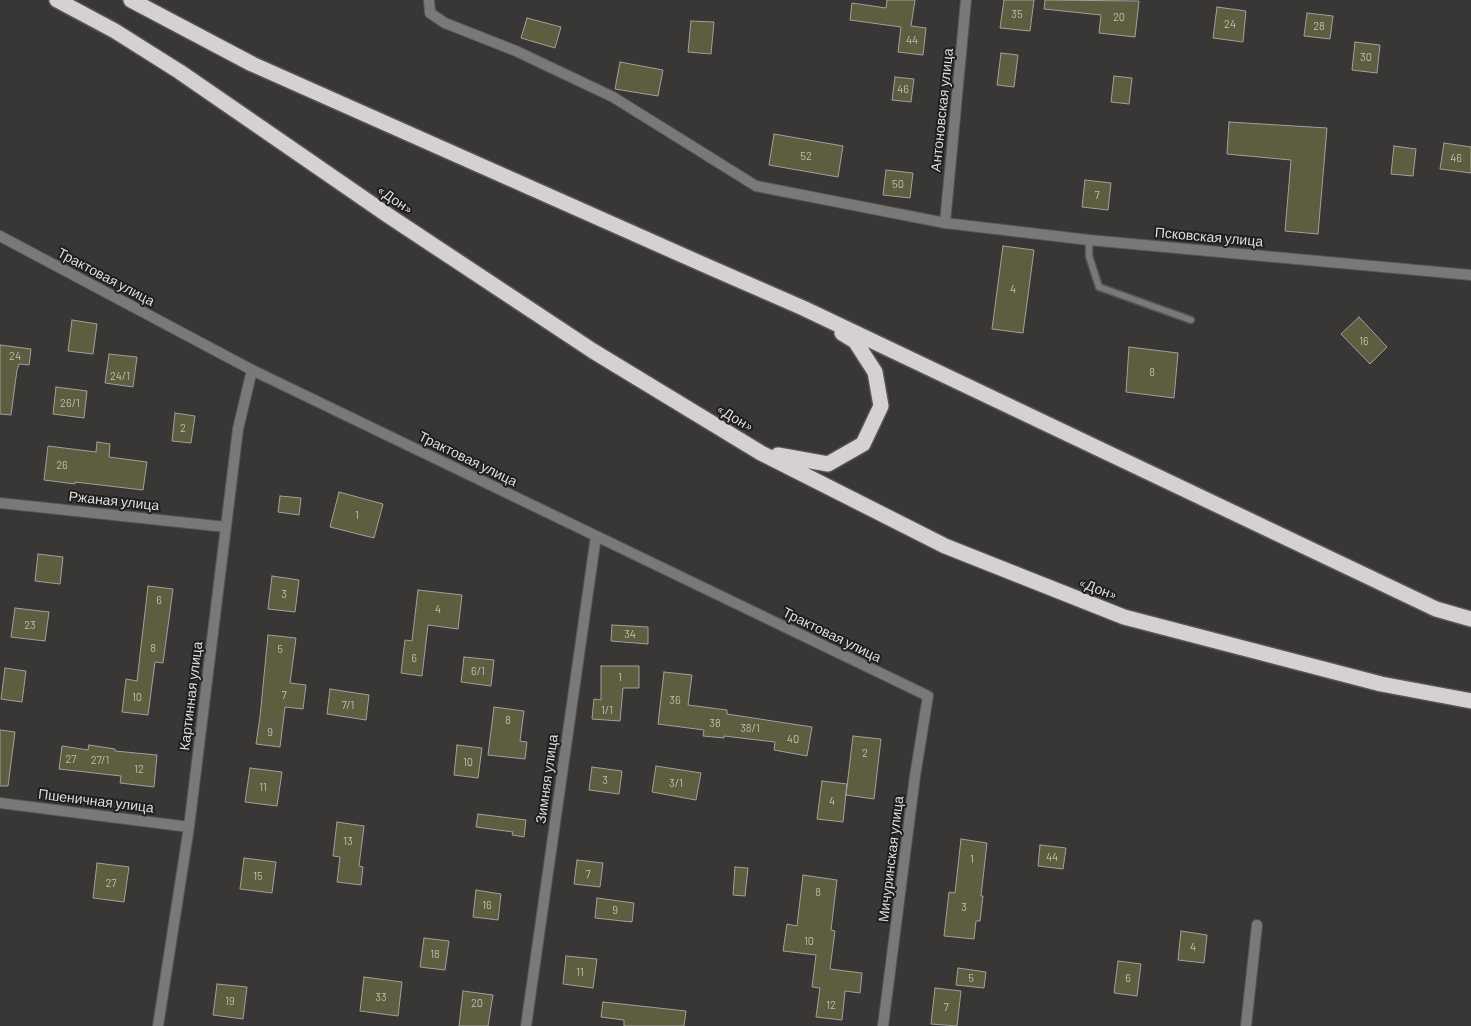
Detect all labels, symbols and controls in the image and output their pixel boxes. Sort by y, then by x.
house number: 35 [1011,7,1023,21]
house number: 20 [1113,10,1125,24]
house number: 24 [1224,17,1236,31]
house number: 28 [1313,19,1325,33]
house number: 44 [906,33,918,47]
street label: Антоновская улица [927,47,957,173]
house number: 30 [1360,50,1372,64]
house number: 46 [897,82,909,96]
house number: 52 [800,149,812,163]
house number: 46 [1450,151,1462,165]
house number: 50 [892,177,904,191]
street label: «Дон» [374,182,416,218]
house number: 7 [1094,188,1100,202]
street label: Псковская улица [1154,224,1264,250]
street label: Трактовая улица [55,244,157,310]
house number: 4 [1010,282,1016,296]
house number: 16 [1359,334,1369,348]
house number: 24 [9,349,21,363]
house number: 8 [1149,365,1155,379]
house number: 24/1 [110,369,130,383]
house number: 26/1 [60,396,80,410]
street label: «Дон» [713,400,757,436]
house number: 2 [180,421,186,435]
street label: Трактовая улица [416,428,520,490]
house number: 26 [56,458,68,472]
street label: Ржаная улица [68,488,160,514]
house number: 1 [355,508,359,522]
street label: «Дон» [1076,574,1120,604]
house number: 3 [281,587,287,601]
house number: 6 [156,593,162,607]
house number: 4 [435,602,441,616]
street label: Трактовая улица [780,604,884,666]
house number: 23 [24,618,36,632]
house number: 34 [624,627,636,641]
house number: 8 [150,641,156,655]
street label: Картинная улица [176,641,206,751]
house number: 5 [277,642,283,656]
house number: 6 [411,651,417,665]
house number: 6/1 [471,664,485,678]
house number: 1 [618,670,622,684]
house number: 7 [281,688,287,702]
house number: 10 [132,690,142,704]
house number: 36 [669,693,681,707]
house number: 7/1 [342,698,354,712]
house number: 1/1 [601,703,613,717]
house number: 8 [505,713,511,727]
house number: 38 [709,716,721,730]
house number: 38/1 [740,721,760,735]
house number: 9 [267,725,273,739]
house number: 40 [787,732,799,746]
street label: Зимняя улица [532,733,562,825]
house number: 2 [862,746,868,760]
house number: 27 [65,752,77,766]
house number: 27/1 [91,753,109,767]
house number: 10 [463,755,473,769]
house number: 12 [134,762,144,776]
house number: 3 [602,773,608,787]
house number: 3/1 [669,776,683,790]
house number: 11 [259,780,267,794]
street label: Пшеничная улица [37,786,155,816]
house number: 4 [829,794,835,808]
street label: Мичуринская улица [875,795,907,923]
house number: 13 [343,834,353,848]
house number: 44 [1046,850,1058,864]
house number: 1 [970,852,974,866]
house number: 7 [585,867,591,881]
house number: 15 [253,869,263,883]
house number: 27 [105,876,117,890]
house number: 8 [815,885,821,899]
house number: 16 [482,898,492,912]
house number: 3 [961,900,967,914]
house number: 9 [612,903,618,917]
house number: 10 [804,934,814,948]
house number: 4 [1190,940,1196,954]
house number: 18 [430,947,440,961]
house number: 11 [576,965,584,979]
house number: 5 [968,971,974,985]
house number: 6 [1125,971,1131,985]
house number: 33 [375,990,387,1004]
house number: 19 [225,994,235,1008]
house number: 20 [471,996,483,1010]
house number: 12 [826,998,836,1012]
house number: 7 [943,1000,949,1014]

